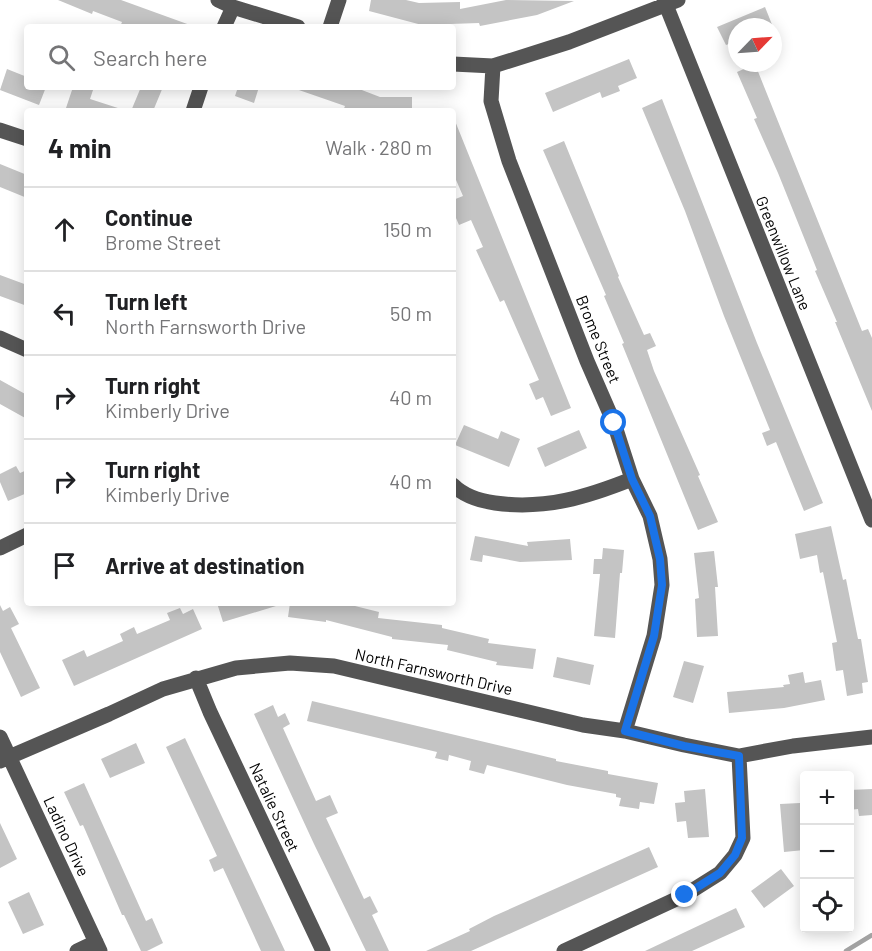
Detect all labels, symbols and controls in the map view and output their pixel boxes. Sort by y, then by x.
north arrow [728,18,782,72]
search box [24,24,456,90]
icon: search [45,41,78,74]
text: Search here [93,44,207,70]
text: 4 min [48,132,112,163]
text: Walk · 280 m [325,135,432,159]
street label: Greenwillow Lane [752,193,816,313]
text: Continue [105,204,193,230]
icon: ahead [48,213,81,246]
text: 150 m [383,217,432,241]
text: Brome Street [105,230,221,254]
text: Turn left [105,288,188,314]
street label: Brome Street [573,292,625,386]
icon: left [48,297,81,330]
text: 50 m [390,301,432,325]
text: North Farnsworth Drive [105,314,306,338]
text: Turn right [105,372,200,398]
icon: right [48,381,81,414]
text: 40 m [389,385,432,409]
text: Kimberly Drive [105,398,230,422]
route start [600,409,626,435]
text: Turn right [105,456,200,482]
icon: right [48,465,81,498]
text: 40 m [389,469,432,493]
text: Kimberly Drive [105,482,230,506]
icon: arrive [48,549,81,582]
text: Arrive at destination [105,552,304,578]
street label: North Farnsworth Drive [353,644,515,698]
street label: Natalie Street [246,759,304,855]
map controls [800,771,854,933]
button: + [800,771,854,825]
street label: Ladino Drive [40,793,94,879]
button: − [800,825,854,879]
button: locate [800,879,854,933]
route end [671,881,697,907]

